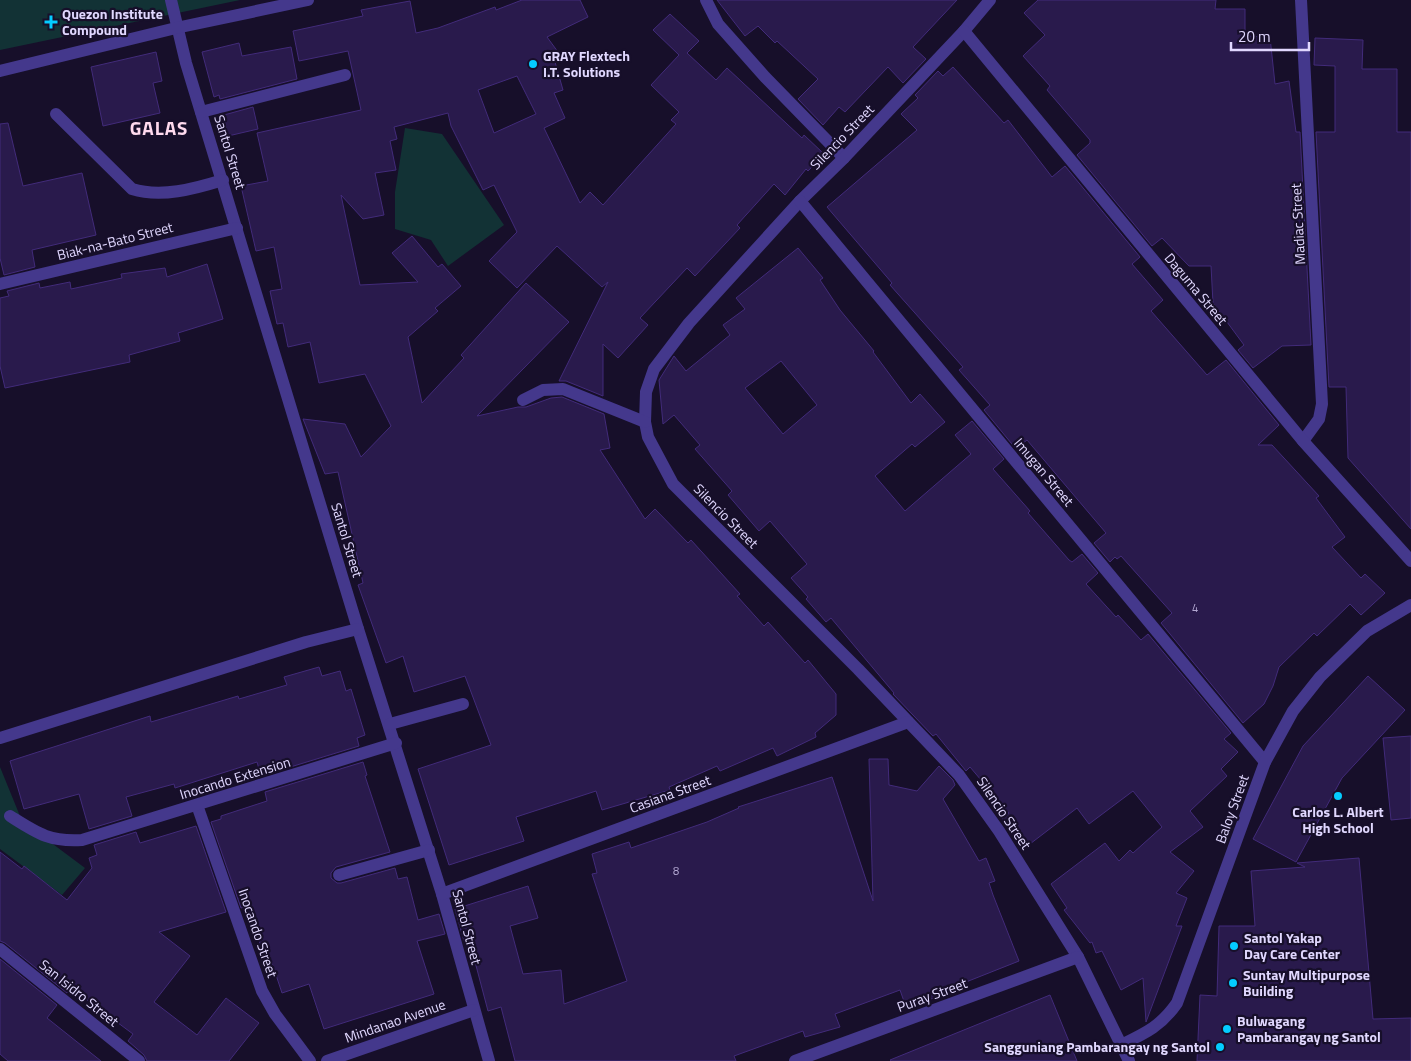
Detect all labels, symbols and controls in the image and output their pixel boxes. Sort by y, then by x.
place label: Quezon Institute Compound [62,3,163,40]
marker: Quezon Institute Compound [44,15,58,29]
scale bar [1231,20,1308,52]
text: 20 m [1238,25,1271,48]
place label: GRAY Flextech I.T. Solutions [543,45,630,82]
marker: GRAY Flextech I.T. Solutions [527,58,539,70]
street label: Silencio Street [805,99,878,174]
street label: Santol Street [209,112,252,192]
district label: GALAS [130,113,188,142]
street label: Madiac Street [1285,183,1310,265]
street label: Biak-na-Bato Street [55,216,175,265]
street label: Daguma Street [1160,248,1233,329]
street label: Imugan Street [1010,433,1079,510]
street label: Silencio Street [689,478,764,553]
street label: Santol Street [326,500,369,580]
house number: 4 [1192,600,1198,616]
street label: Inocando Extension [177,751,293,804]
street label: Casiana Street [626,769,713,818]
street label: Baloy Street [1209,771,1254,846]
street label: Silencio Street [972,772,1037,854]
marker: Carlos L. Albert High School [1332,790,1344,802]
place label: Carlos L. Albert High School [1292,801,1384,838]
house number: 8 [673,863,679,879]
street label: Inocando Street [233,885,284,980]
street label: Santol Street [447,887,488,967]
place label: Santol Yakap Day Care Center [1244,927,1340,964]
marker: Santol Yakap Day Care Center [1228,940,1240,952]
street label: San Isidro Street [35,954,124,1031]
place label: Suntay Multipurpose Building [1243,964,1370,1001]
street label: Puray Street [894,972,970,1017]
marker: Suntay Multipurpose Building [1227,977,1239,989]
street label: Mindanao Avenue [342,993,448,1048]
place label: Bulwagang Pambarangay ng Santol [1237,1010,1381,1047]
marker: Bulwagang Pambarangay ng Santol [1221,1023,1233,1035]
place label: Sangguniang Pambarangay ng Santol [984,1036,1210,1057]
marker: Sangguniang Pambarangay ng Santol [1214,1041,1226,1053]

